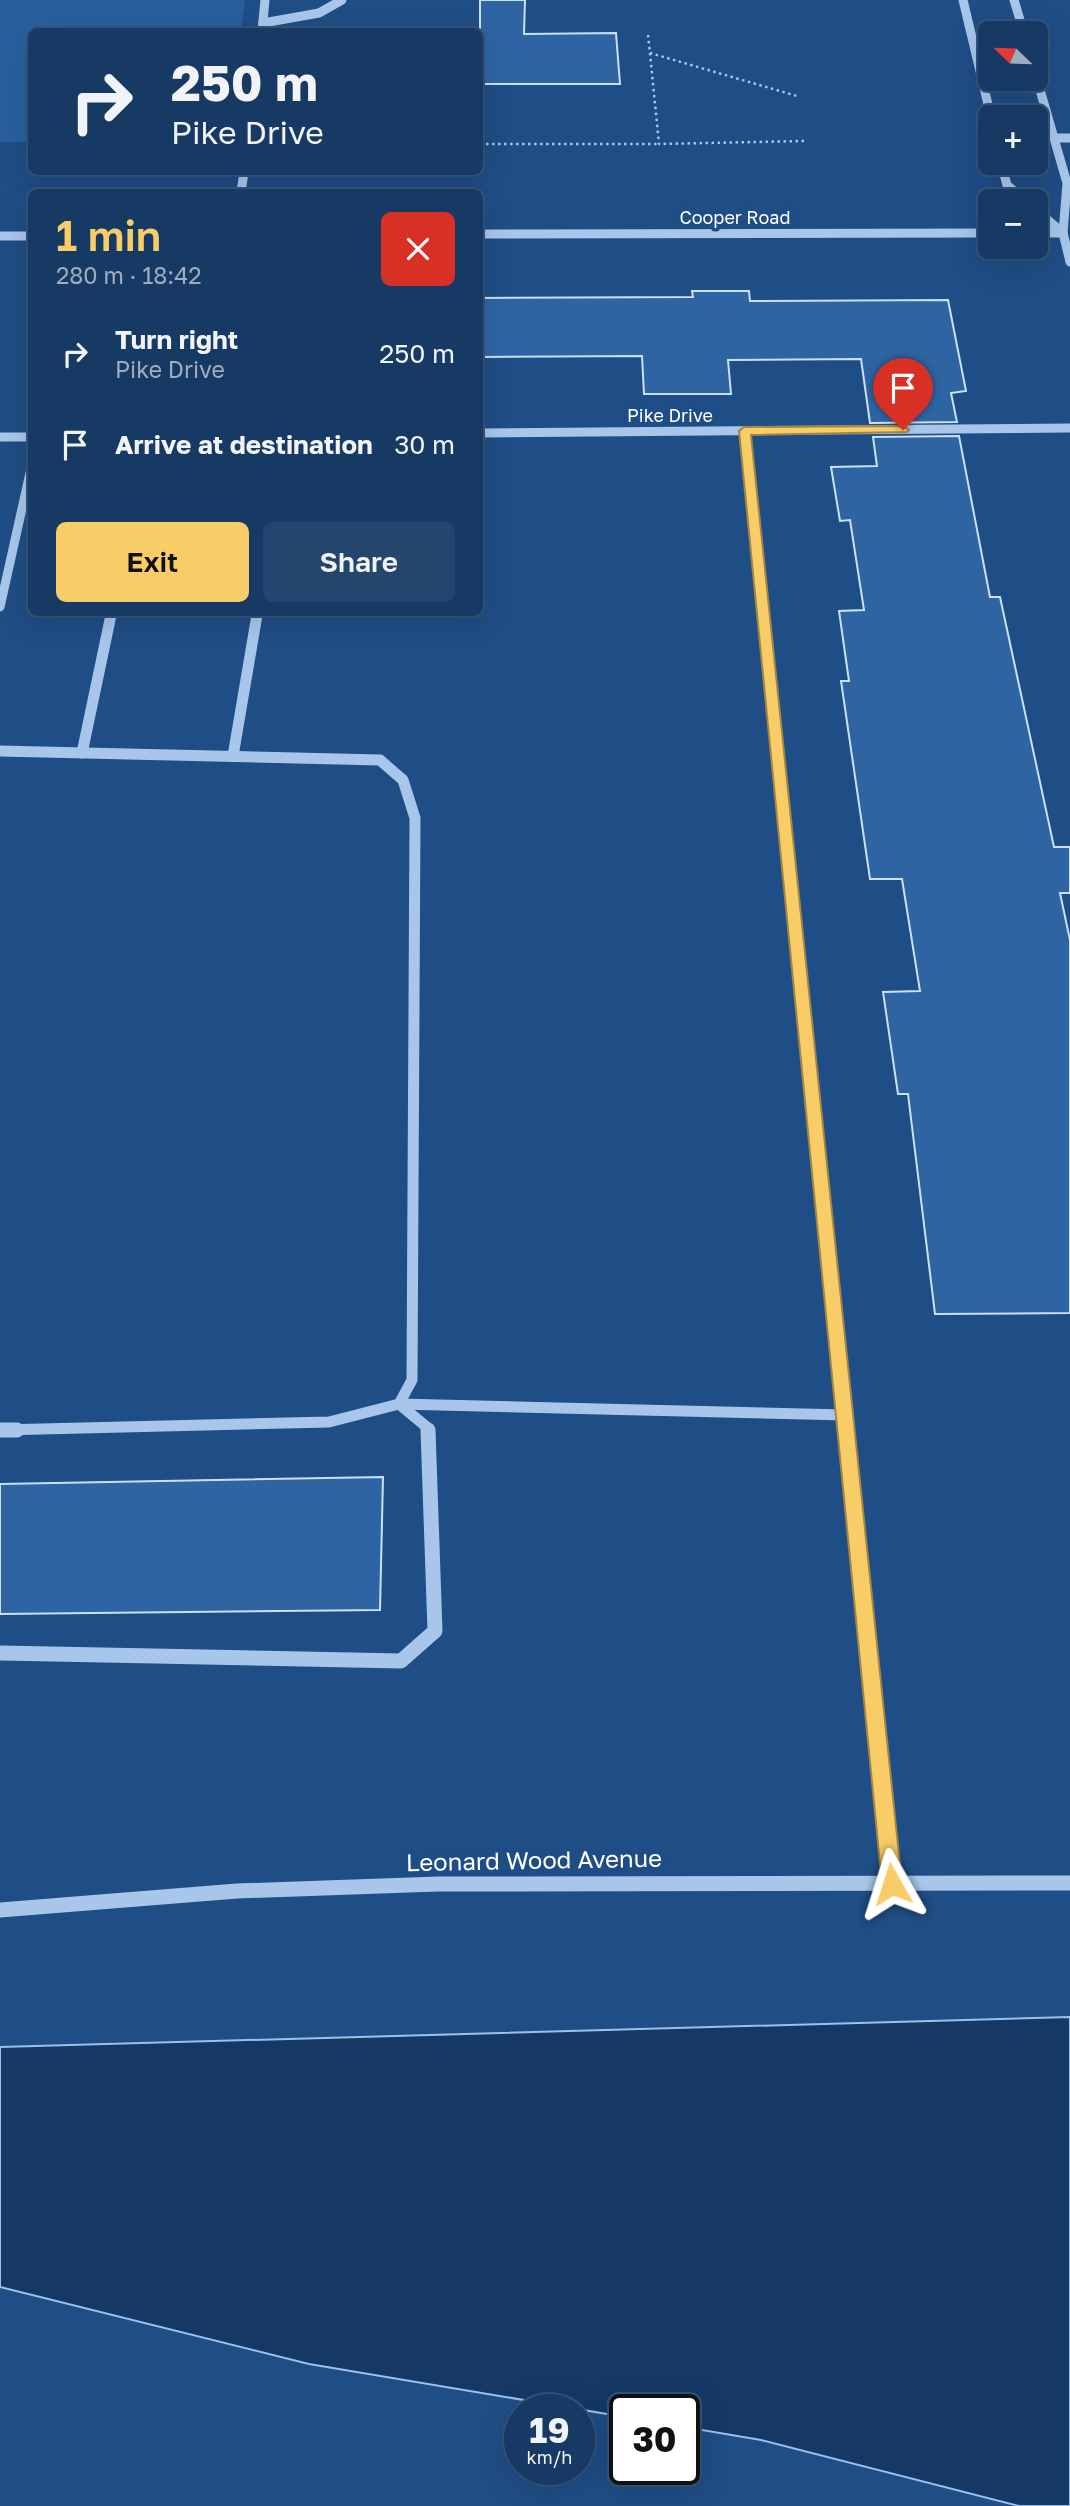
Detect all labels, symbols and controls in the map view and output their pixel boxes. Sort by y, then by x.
north arrow [978,21,1048,91]
map controls [978,21,1048,259]
text: 250 m [171,53,318,112]
icon: right [56,56,147,147]
button: + [978,105,1048,175]
text: Pike Drive [171,113,324,151]
button: − [978,189,1048,259]
street label: Cooper Road [680,206,790,228]
text: 1 min [56,210,161,260]
button: close [381,212,455,286]
text: 280 m · 18:42 [56,261,202,289]
text: Turn right [115,324,238,355]
icon: right [56,335,94,373]
text: 250 m [379,338,455,369]
text: Pike Drive [115,355,225,383]
pin [873,358,933,430]
icon: arrive [884,369,922,407]
street label: Pike Drive [627,404,713,426]
icon: arrive [56,426,94,464]
text: Arrive at destination [115,429,373,460]
text: 30 m [394,429,455,460]
button: Exit [56,522,249,602]
button: Share [263,522,455,602]
street label: Leonard Wood Avenue [406,1843,662,1876]
position arrow [855,1847,929,1921]
speed limit sign: 30 [609,2394,700,2485]
text: 19 [529,2409,570,2451]
text: km/h [527,2446,572,2468]

